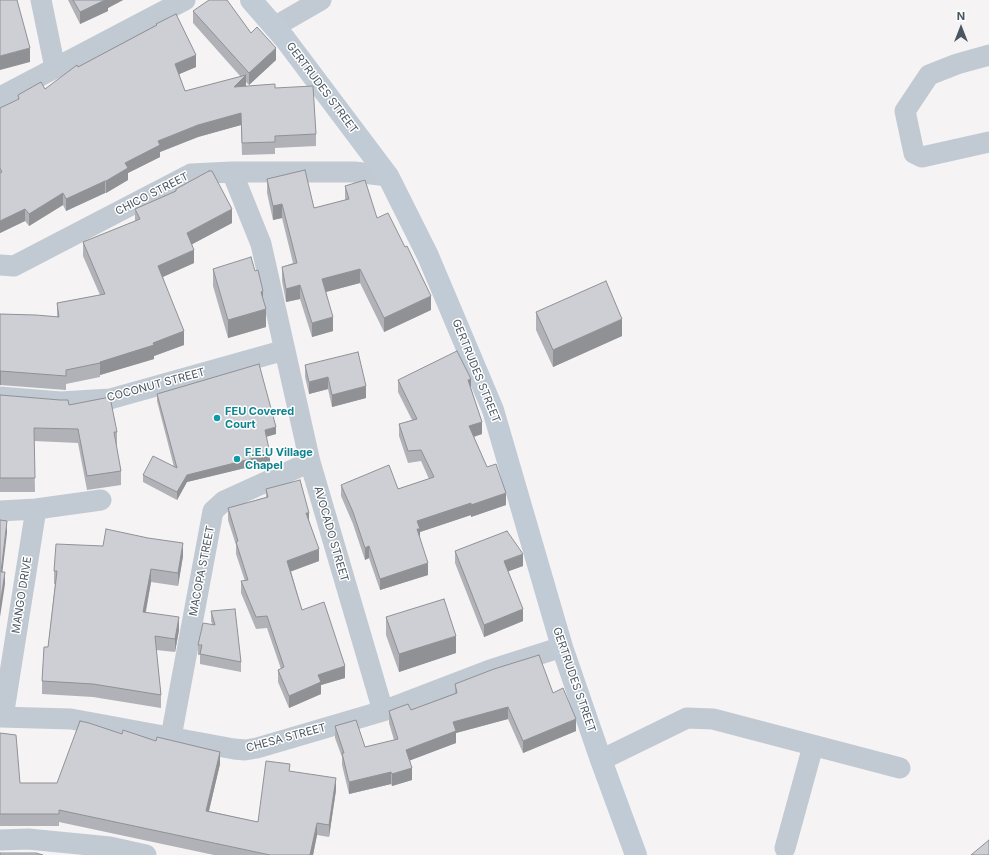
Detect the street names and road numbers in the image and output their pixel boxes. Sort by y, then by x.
street label: GERTRUDES STREET [283,40,361,136]
street label: CHICO STREET [113,170,191,218]
street label: GERTRUDES STREET [449,317,503,425]
street label: COCONUT STREET [105,366,207,404]
street label: AVOCADO STREET [311,485,351,583]
street label: MACOPA STREET [187,525,217,617]
street label: MANGO DRIVE [9,556,35,634]
street label: GERTRUDES STREET [550,626,598,734]
street label: CHESA STREET [245,721,327,755]

